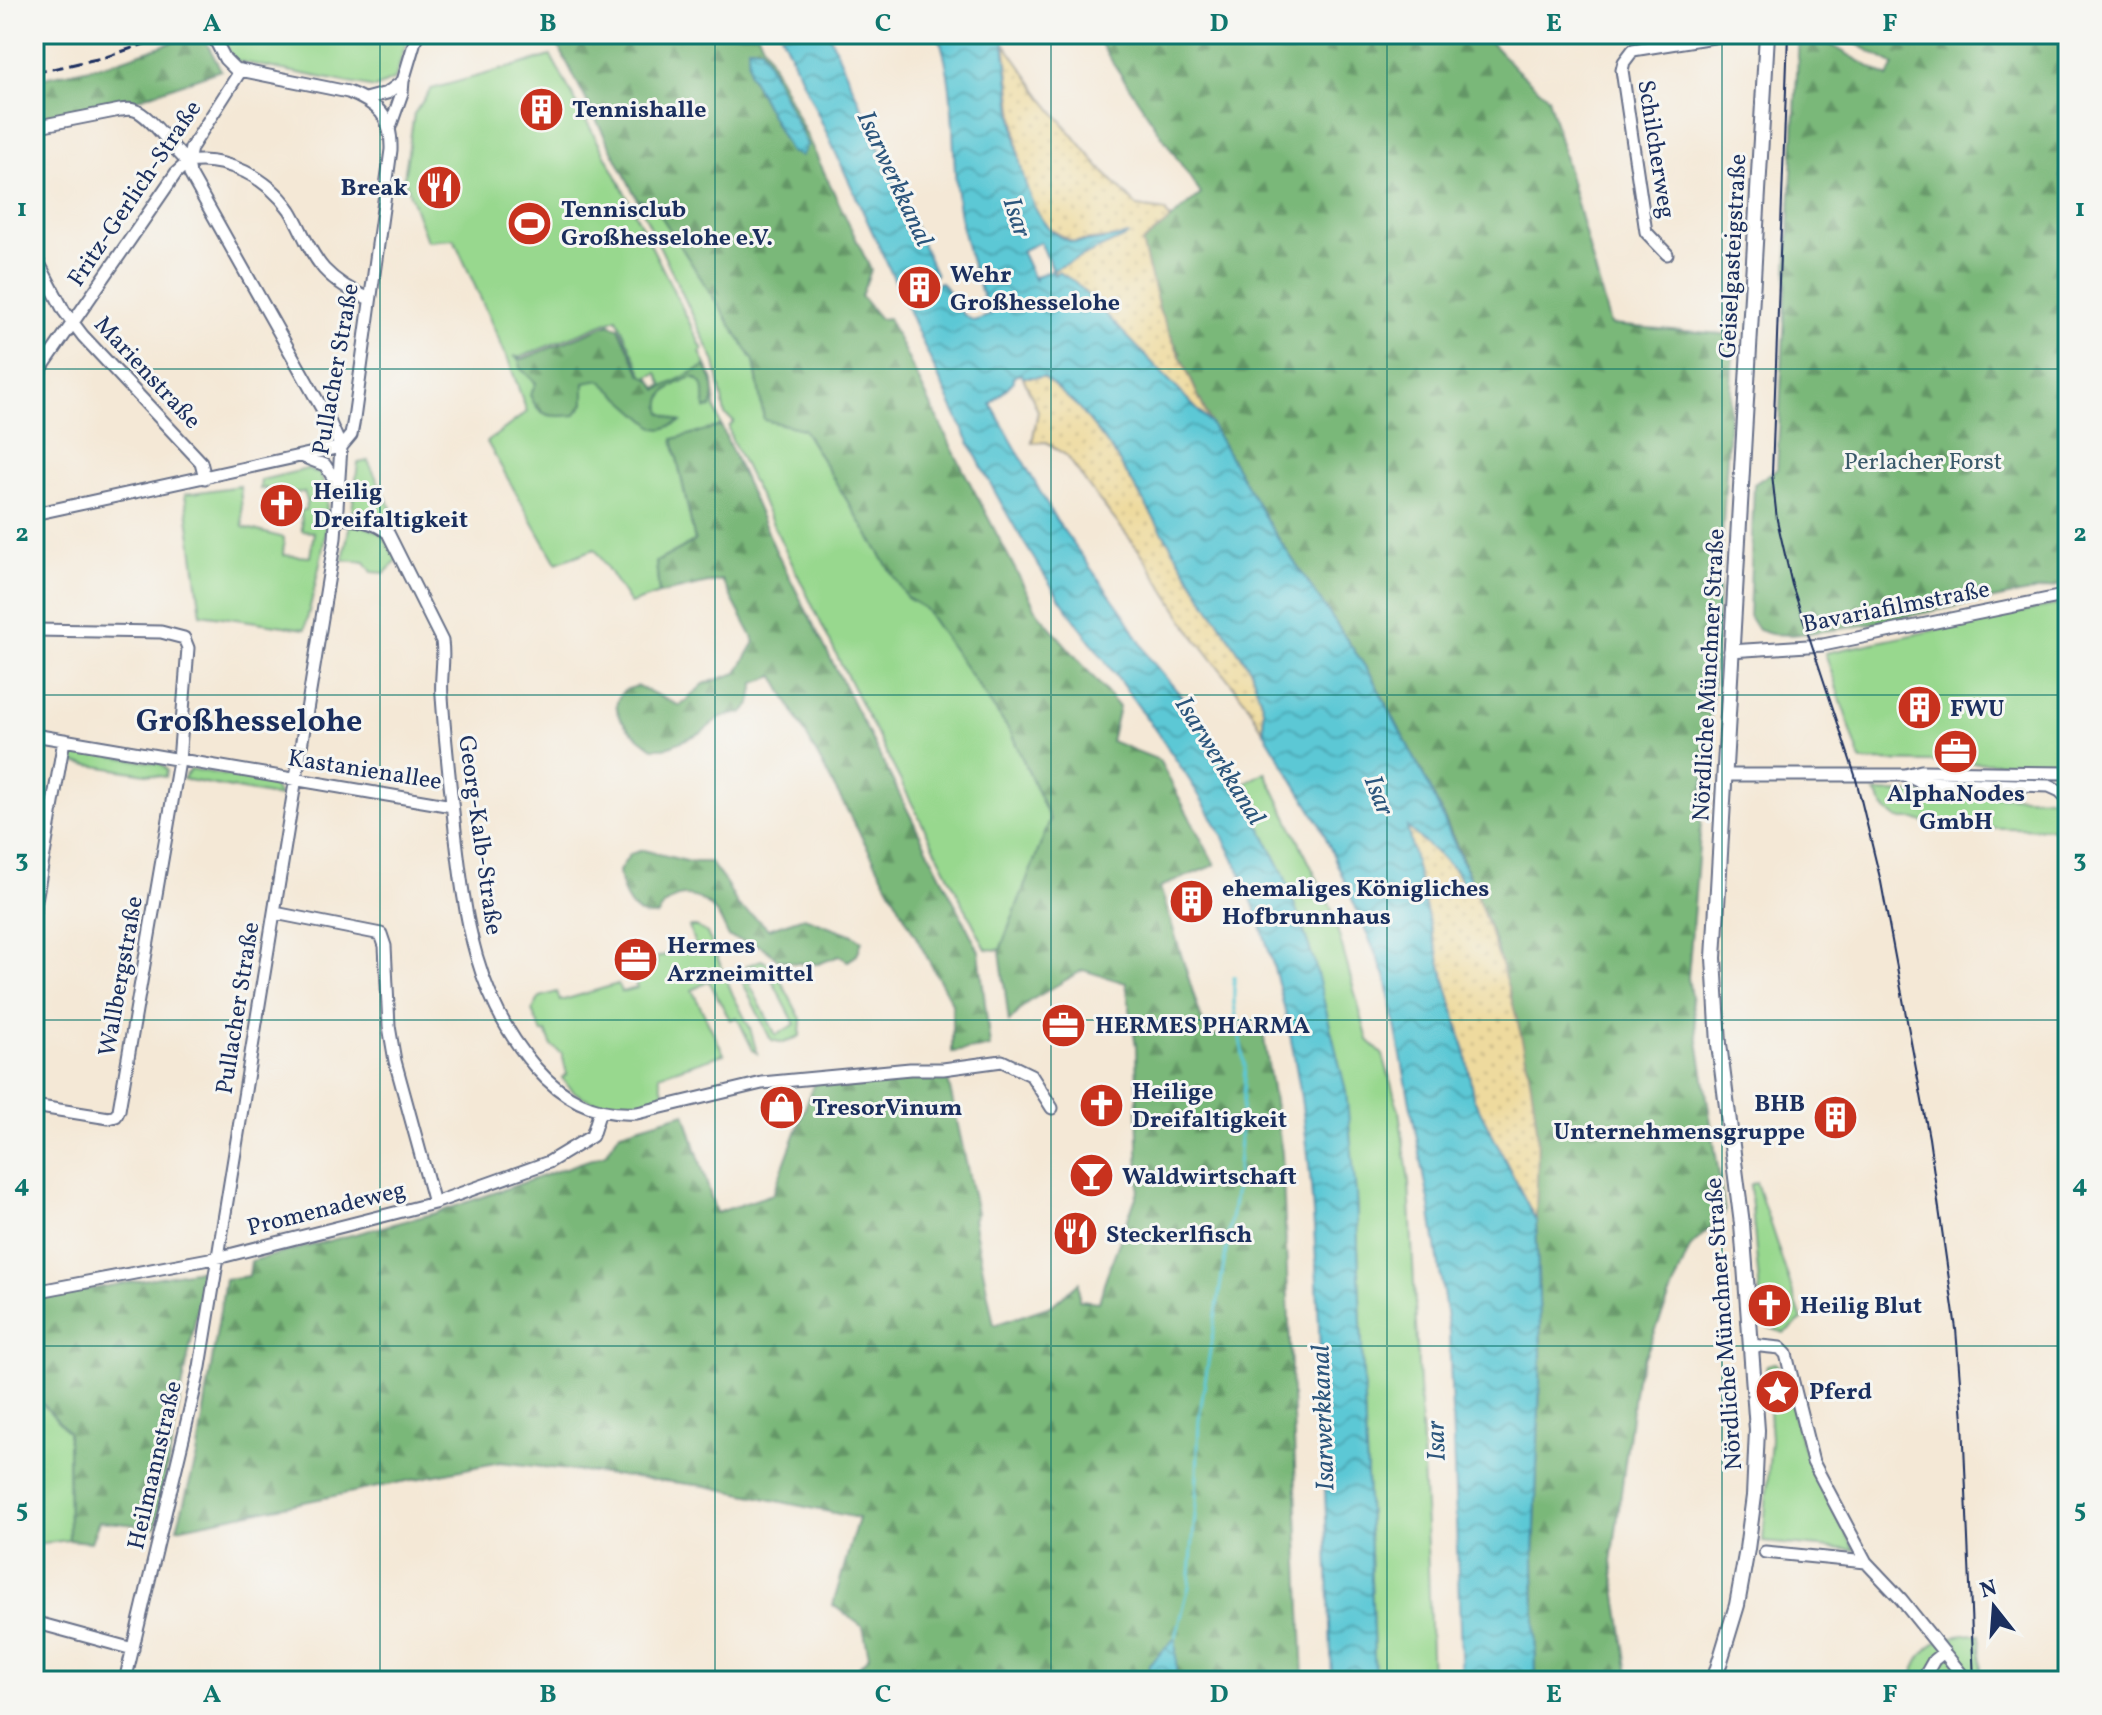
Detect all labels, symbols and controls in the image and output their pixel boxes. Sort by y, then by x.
text: A [203,6,222,42]
text: B [539,6,557,42]
text: C [875,6,891,42]
text: D [1209,6,1229,42]
text: E [1546,6,1562,42]
text: F [1882,6,1898,42]
street label: Schilcherweg [1627,78,1683,221]
building icon: Tennishalle [517,85,565,133]
street label: Fritz-Gerlich-Straße [61,94,211,294]
place label: Tennishalle [572,94,706,128]
water label: Isarwerkkanal [847,105,942,253]
street label: Geiselgasteigstraße [1712,153,1756,359]
restaurant icon: Break [415,163,463,211]
place label: Break [341,172,408,206]
text: 1 [17,191,27,227]
text: 1 [2075,191,2085,227]
water label: Isar [993,193,1040,243]
place label: Tennisclub Großhesselohe e.V. [561,194,773,256]
sports icon: Tennisclub Großhesselohe e.V. [506,199,554,247]
place label: Wehr Großhesselohe [950,259,1120,321]
building icon: Wehr Großhesselohe [895,264,943,312]
street label: Pullacher Straße [305,281,369,458]
street label: Marienstraße [85,309,208,438]
park label: Perlacher Forst [1844,446,2002,480]
place label: Heilig Dreifaltigkeit [313,476,468,538]
church icon: Heilig Dreifaltigkeit [258,481,306,529]
text: 2 [15,516,29,552]
text: 2 [2073,516,2087,552]
street label: Nördliche Münchner Straße [1685,528,1735,822]
street label: Bavariafilmstraße [1800,573,1993,643]
building icon: FWU [1895,684,1943,732]
water label: Isarwerkkanal [1165,689,1274,833]
place label: FWU [1950,693,2004,727]
district label: Großhesselohe [136,701,362,745]
office icon: AlphaNodes GmbH [1932,727,1980,775]
street label: Georg-Kalb-Straße [448,733,510,937]
street label: Kastanienallee [285,742,444,800]
water label: Isar [1354,770,1402,821]
place label: AlphaNodes GmbH [1887,778,2025,840]
text: 3 [15,842,29,878]
text: 3 [2073,842,2087,878]
place label: ehemaliges Königliches Hofbrunnhaus [1222,873,1489,935]
building icon: ehemaliges Königliches Hofbrunnhaus [1167,878,1215,926]
street label: Wallbergstraße [91,894,153,1059]
street label: Pullacher Straße [209,920,269,1097]
place label: Hermes Arzneimittel [667,930,814,992]
office icon: Hermes Arzneimittel [612,935,660,983]
office icon: HERMES PHARMA [1040,1001,1088,1049]
place label: HERMES PHARMA [1095,1010,1310,1044]
place label: Heilige Dreifaltigkeit [1132,1076,1287,1138]
church icon: Heilige Dreifaltigkeit [1077,1081,1125,1129]
shop icon: TresorVinum [757,1083,805,1131]
place label: BHB Unternehmensgruppe [1553,1088,1805,1150]
place label: TresorVinum [812,1092,962,1126]
building icon: BHB Unternehmensgruppe [1812,1093,1860,1141]
bar icon: Waldwirtschaft [1067,1152,1115,1200]
place label: Waldwirtschaft [1122,1161,1297,1195]
text: 4 [14,1167,30,1203]
text: 4 [2072,1167,2088,1203]
street label: Promenadeweg [244,1174,409,1246]
street label: Nördliche Münchner Straße [1698,1176,1752,1471]
restaurant icon: Steckerlfisch [1051,1210,1099,1258]
place label: Steckerlfisch [1106,1219,1252,1253]
church icon: Heilig Blut [1745,1281,1793,1329]
place label: Heilig Blut [1800,1290,1922,1324]
water label: Isarwerkkanal [1303,1344,1345,1492]
place icon: Pferd [1754,1367,1802,1415]
place label: Pferd [1809,1376,1872,1410]
street label: Heilmannstraße [120,1378,192,1553]
water label: Isar [1418,1420,1456,1462]
text: 5 [16,1492,28,1528]
text: 5 [2074,1492,2086,1528]
north arrow [1954,1567,2034,1647]
text: N [1977,1573,2001,1607]
text: A [203,1677,222,1713]
text: B [539,1677,557,1713]
text: C [875,1677,891,1713]
text: D [1209,1677,1229,1713]
text: E [1546,1677,1562,1713]
text: F [1882,1677,1898,1713]

